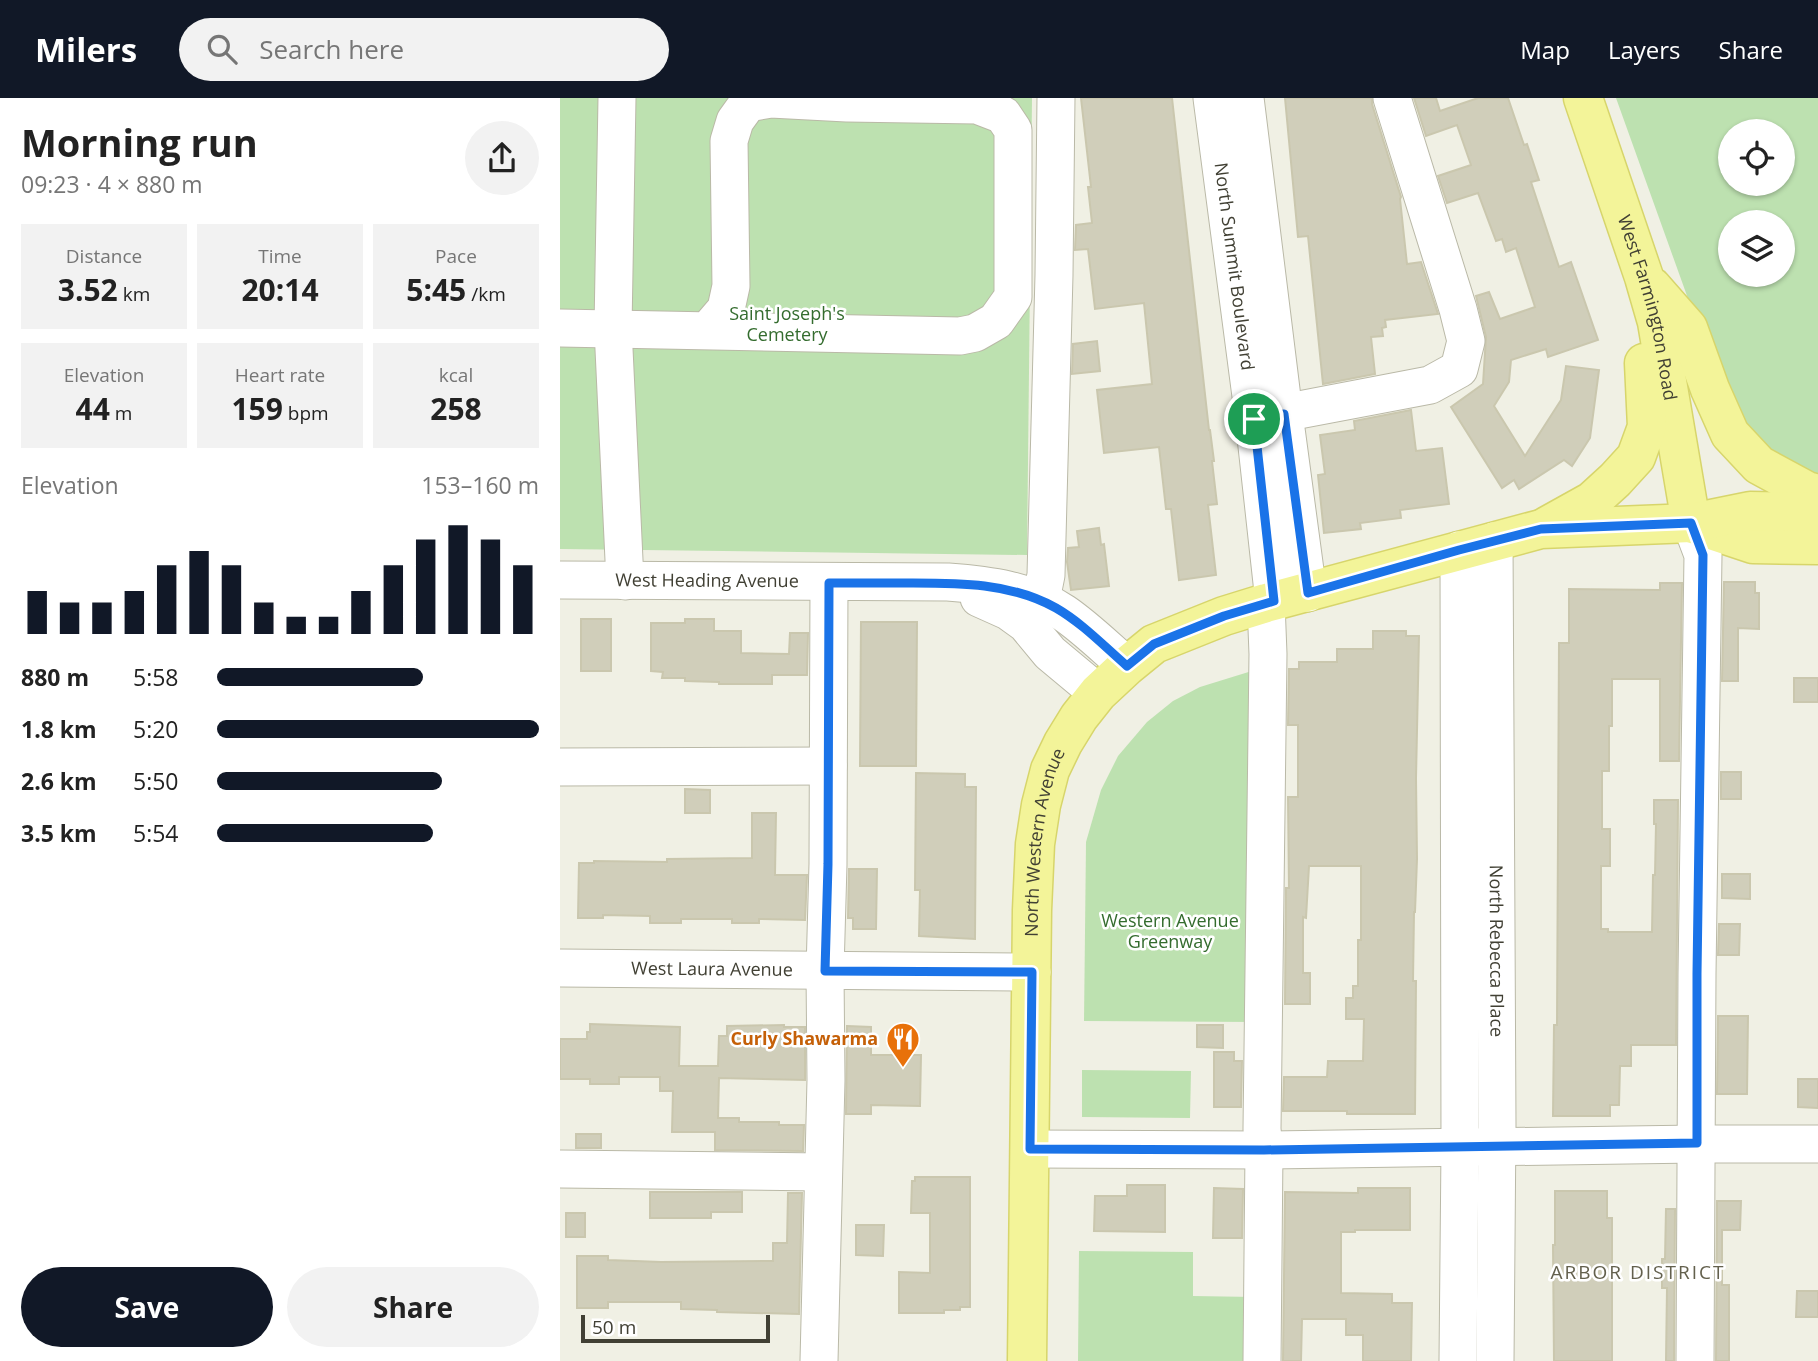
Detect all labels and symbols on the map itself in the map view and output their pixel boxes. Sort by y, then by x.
street label: North Summit Boulevard [1210,161,1261,372]
street label: West Farmington Road [1613,212,1683,402]
park label: Saint Joseph's Cemetery [729,301,845,346]
pin [1224,389,1284,449]
street label: West Heading Avenue [615,567,799,592]
street label: North Western Avenue [1019,744,1070,937]
street label: North Rebecca Place [1485,865,1510,1037]
park label: Western Avenue Greenway [1101,908,1239,953]
street label: West Laura Avenue [631,956,793,981]
restaurant icon: Curly Shawarma [884,1020,922,1069]
place label: Curly Shawarma [731,1026,878,1050]
district label: ARBOR DISTRICT [1551,1259,1725,1285]
scale bar [581,1312,770,1344]

